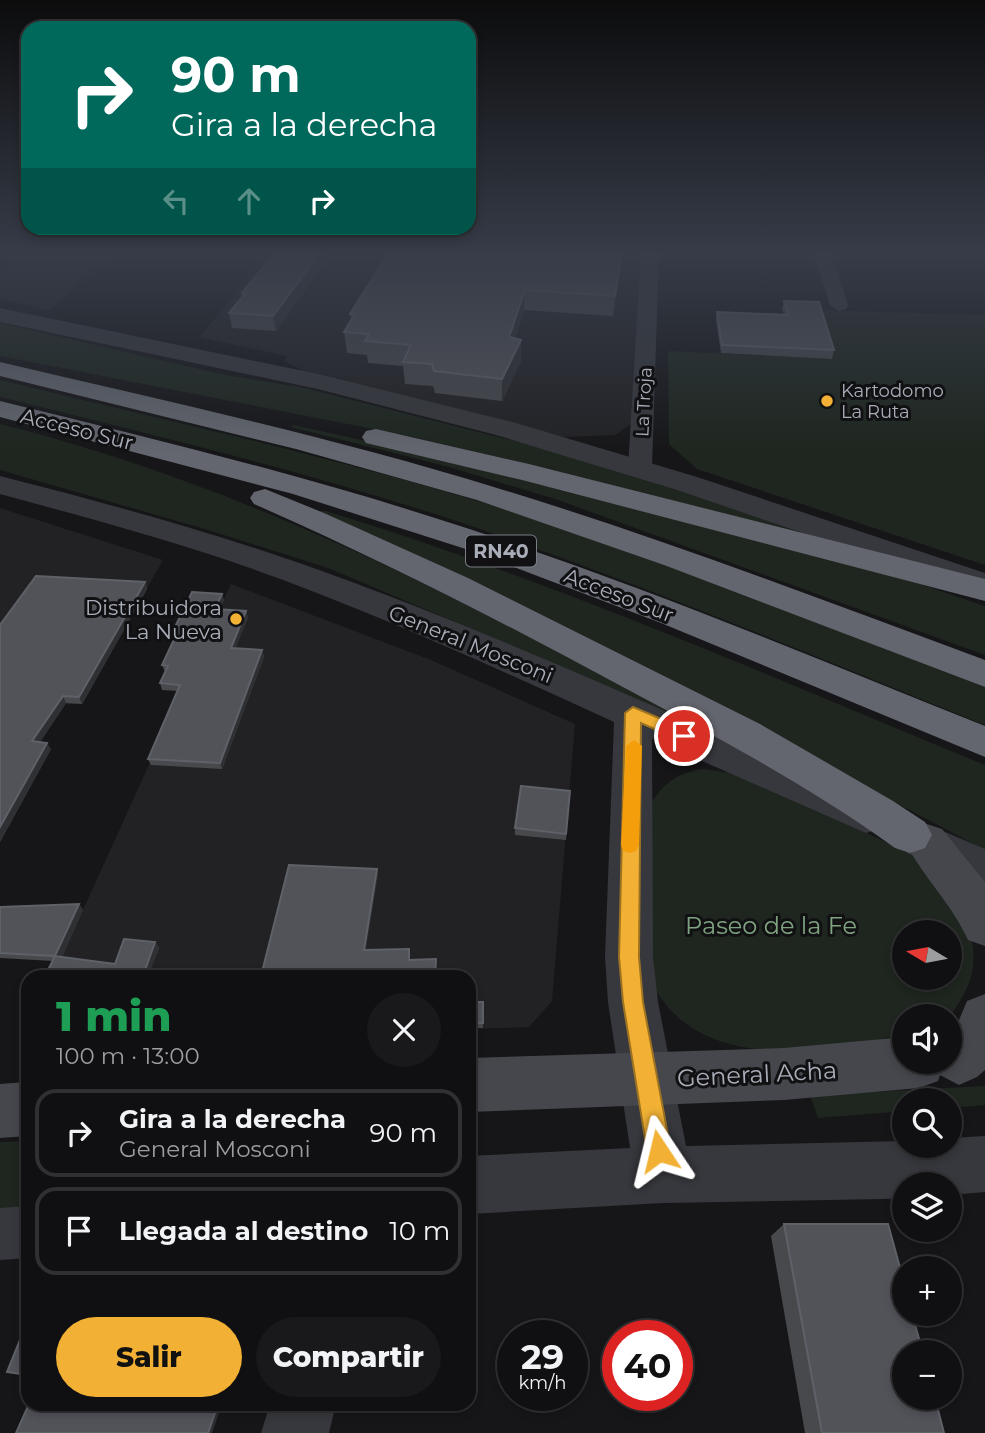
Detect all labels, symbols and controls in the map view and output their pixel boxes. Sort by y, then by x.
text: 90 m [171,45,301,104]
icon: right [56,49,147,140]
text: Gira a la derecha [171,105,437,144]
icon: left [157,182,195,220]
icon: ahead [230,182,268,220]
icon: right [303,182,341,220]
street label: La Troja [631,367,657,437]
place label: Kartodomo La Ruta [841,380,944,423]
marker: Kartodomo La Ruta [819,393,835,409]
street label: Acceso Sur [18,403,136,455]
road number: RN40 [466,536,536,566]
street label: Acceso Sur [561,563,677,627]
place label: Distribuidora La Nueva [85,595,222,644]
street label: General Mosconi [385,600,557,688]
marker: Distribuidora La Nueva [228,611,244,627]
pin [654,706,714,766]
icon: arrive [665,717,703,755]
park label: Paseo de la Fe [685,911,857,940]
north arrow [892,920,962,990]
map controls [892,920,962,1410]
text: 1 min [56,990,172,1042]
button: close [367,993,441,1067]
button: sound [892,1004,962,1074]
text: 100 m · 13:00 [56,1042,200,1070]
street label: General Acha [676,1055,838,1093]
button: search [892,1088,962,1158]
text: Gira a la derecha [119,1103,346,1135]
icon: right [60,1114,98,1152]
position arrow [622,1114,696,1188]
text: 90 m [370,1117,437,1149]
text: General Mosconi [119,1135,311,1163]
button: layers [892,1172,962,1242]
icon: arrive [60,1212,98,1250]
text: Llegada al destino [119,1215,368,1247]
text: 10 m [389,1215,450,1247]
button: + [892,1256,962,1326]
button: Salir [56,1317,242,1397]
button: Compartir [256,1317,441,1397]
speed limit sign: 40 [602,1320,693,1411]
text: 29 [521,1335,564,1378]
button: − [892,1340,962,1410]
text: km/h [518,1372,567,1394]

